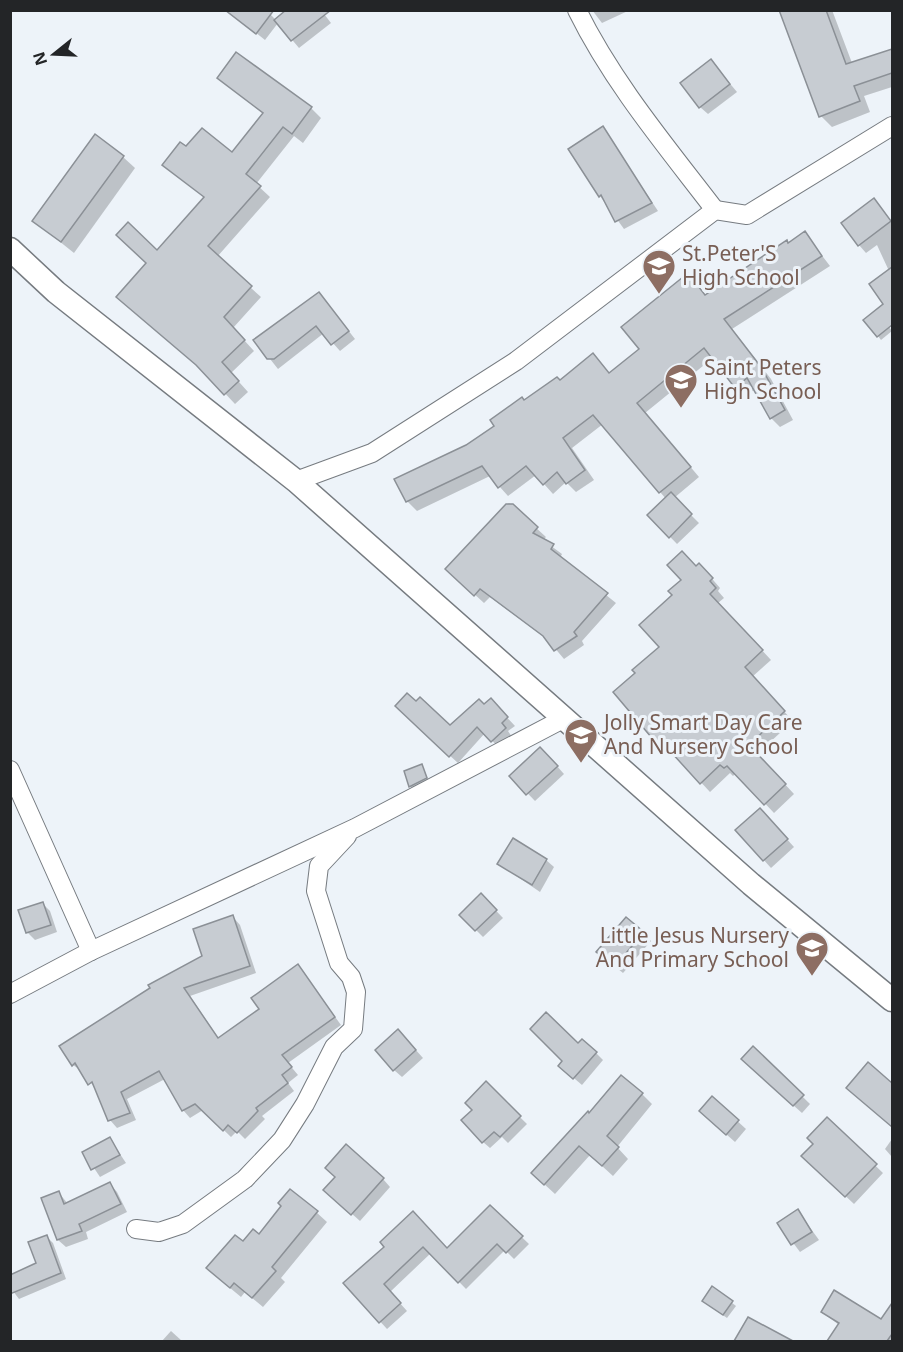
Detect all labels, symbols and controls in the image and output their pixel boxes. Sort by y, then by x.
north arrow [24,24,84,84]
text: N [27,49,52,68]
place label: St.Peter'S High School [682,239,800,291]
school or university icon: St.Peter'S High School [641,248,677,295]
place label: Saint Peters High School [704,353,822,405]
school or university icon: Saint Peters High School [663,362,699,409]
place label: Jolly Smart Day Care And Nursery School [602,708,803,760]
school or university icon: Jolly Smart Day Care And Nursery School [563,717,599,764]
place label: Little Jesus Nursery And Primary School [596,921,789,973]
school or university icon: Little Jesus Nursery And Primary School [794,930,830,977]

